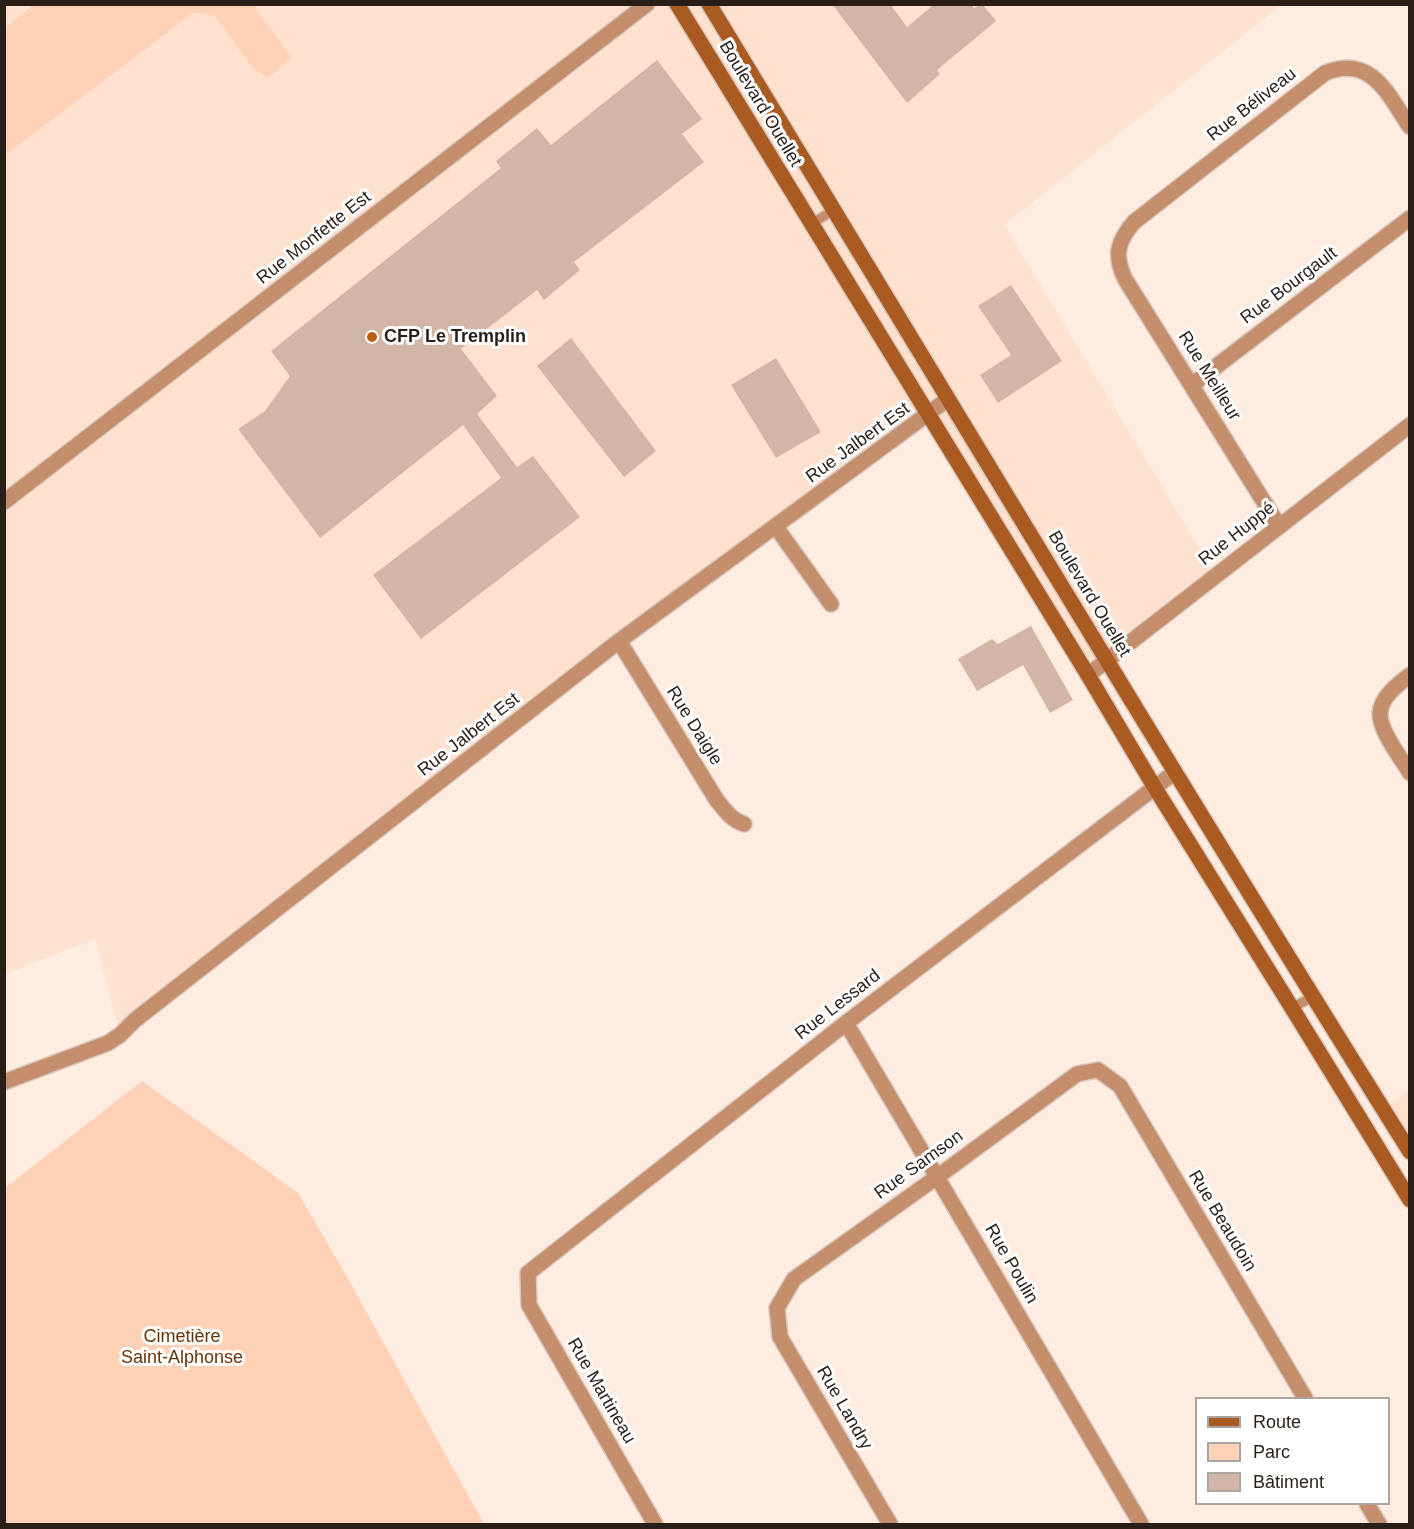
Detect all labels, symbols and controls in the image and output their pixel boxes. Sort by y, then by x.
street label: Boulevard Ouellet [714,37,806,171]
street label: Rue Béliveau [1203,64,1301,146]
street label: Rue Monfette Est [253,187,375,289]
street label: Rue Bourgault [1237,243,1341,329]
place label: CFP Le Tremplin [384,326,526,348]
street label: Rue Meilleur [1173,327,1245,425]
marker: CFP Le Tremplin [365,330,379,344]
street label: Rue Jalbert Est [802,398,914,488]
street label: Rue Huppé [1194,497,1280,571]
street label: Boulevard Ouellet [1043,527,1135,661]
street label: Rue Daigle [661,683,727,769]
street label: Rue Jalbert Est [414,689,524,781]
street label: Rue Lessard [791,965,885,1045]
street label: Rue Samson [871,1126,967,1204]
street label: Rue Beaudoin [1183,1167,1261,1275]
street label: Rue Poulin [980,1220,1042,1308]
park label: Cimetière Saint-Alphonse [121,1326,243,1368]
street label: Rue Martineau [562,1334,640,1448]
street label: Rue Landry [811,1362,877,1454]
legend [1195,1397,1390,1505]
text: Route [1253,1412,1301,1432]
text: Parc [1253,1442,1290,1462]
text: Bâtiment [1253,1472,1324,1492]

